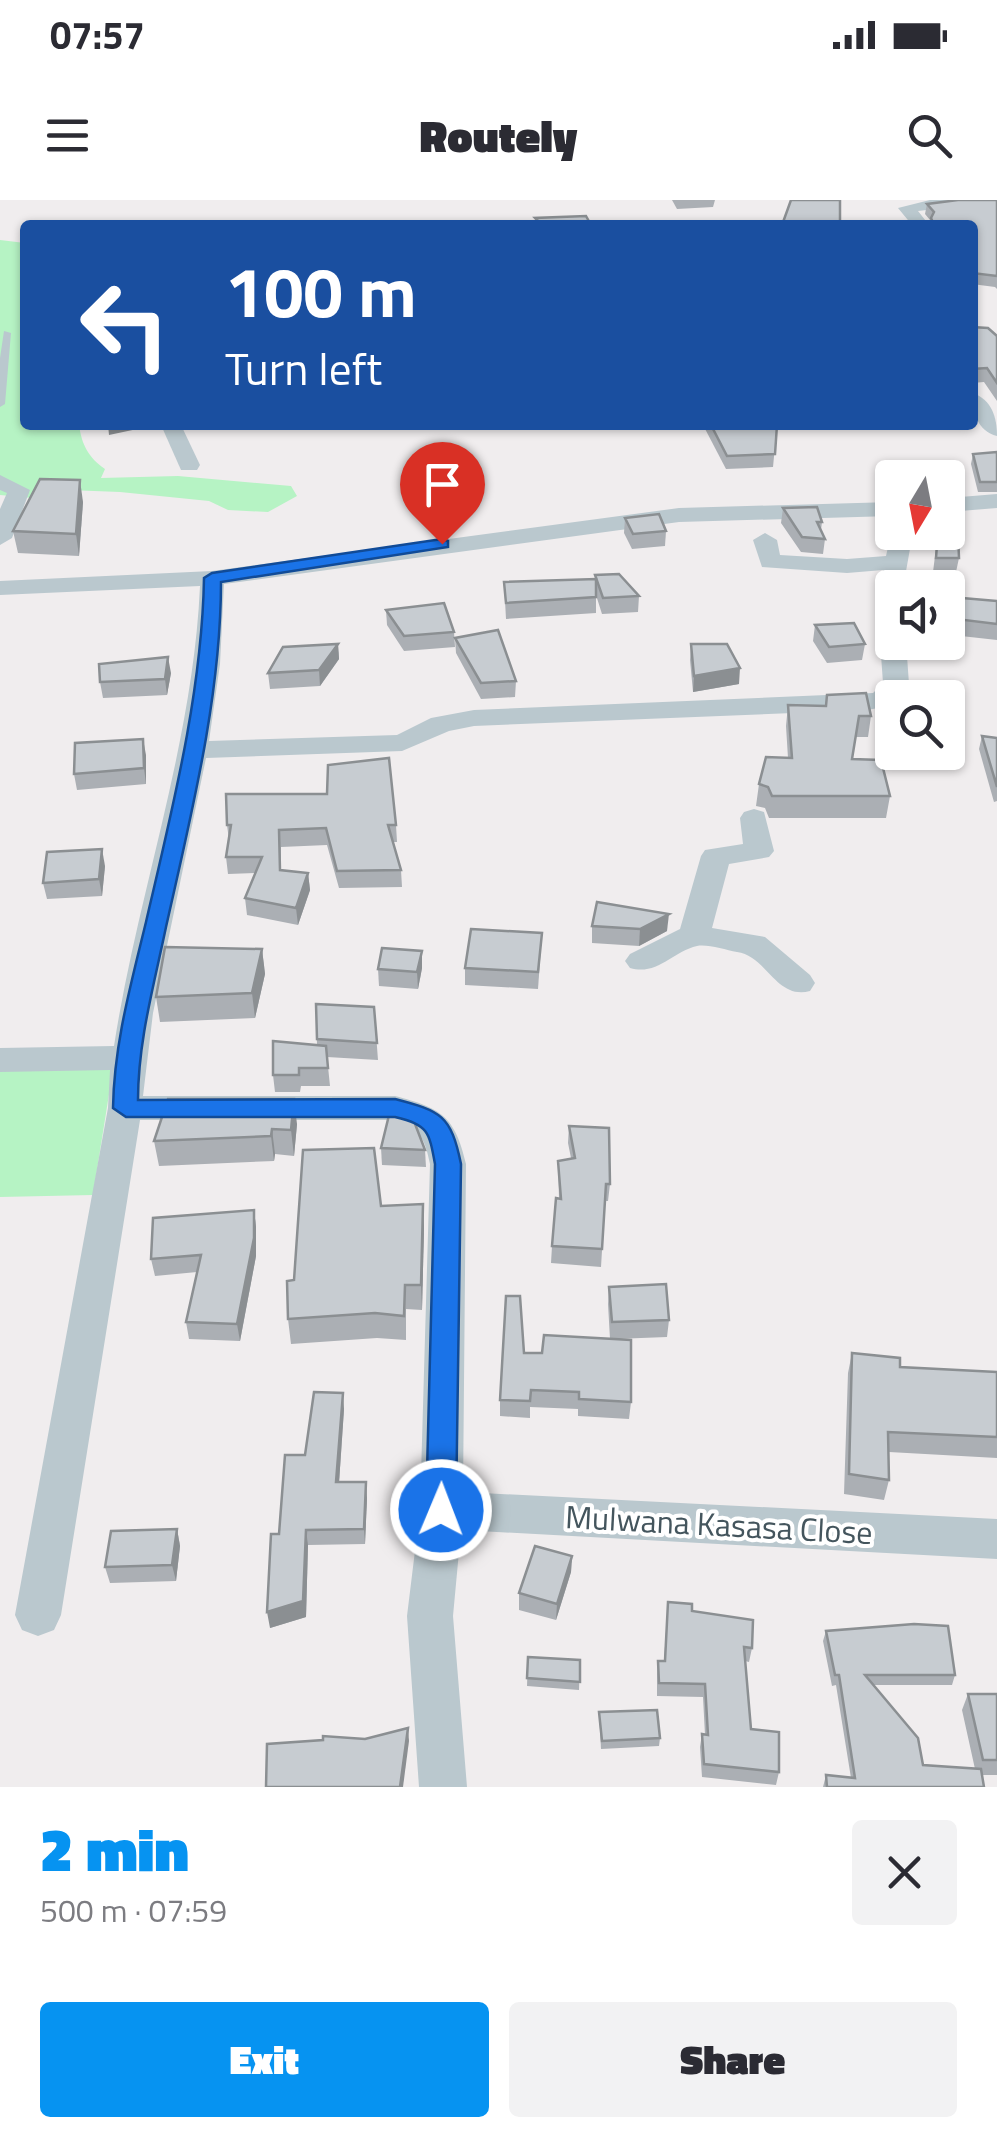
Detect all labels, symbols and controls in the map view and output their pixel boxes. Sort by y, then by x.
text: 07:57 [50,6,145,64]
text: Routely [420,101,577,169]
icon: menu [40,108,95,163]
icon: search [902,108,957,163]
text: 100 m [225,238,417,344]
icon: left [60,260,190,390]
text: Turn left [225,334,382,402]
pin [400,442,485,545]
icon: arrive [415,457,470,512]
north arrow [875,460,965,550]
map controls [875,460,965,770]
button: sound [875,570,965,660]
button: search [875,680,965,770]
position arrow [389,1458,493,1562]
street label: Mulwana Kasasa Close [564,1492,874,1556]
text: 2 min [40,1803,189,1894]
button: close [852,1820,957,1925]
text: 500 m · 07:59 [40,1886,227,1934]
button: Exit [40,2002,489,2117]
button: Share [509,2002,957,2117]

